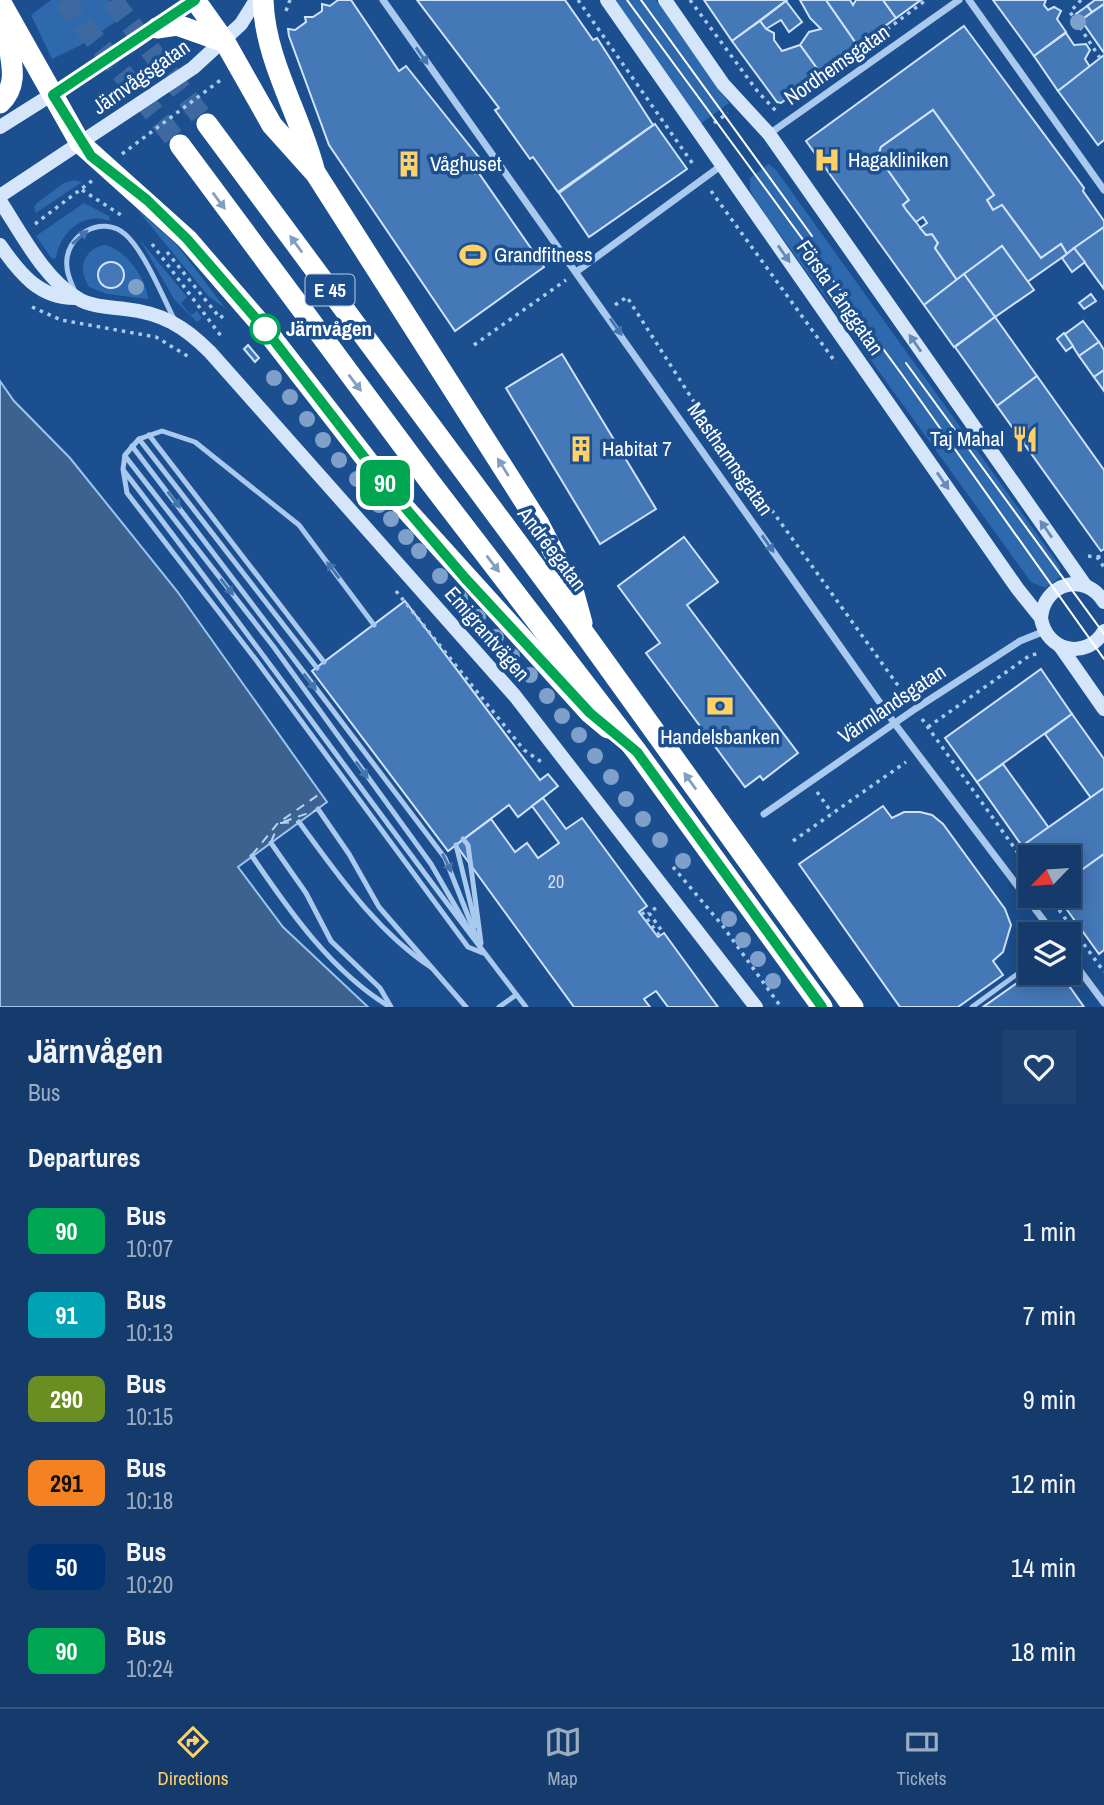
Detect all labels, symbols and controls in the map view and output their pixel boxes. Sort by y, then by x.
street label: Nordhemsgatan [778,18,895,112]
street label: Järnvågsgatan [86,32,195,121]
one-way arrow [415,47,429,65]
hospital icon: Hagakliniken [812,145,842,175]
place label: Hagakliniken [848,145,949,174]
building icon: Våghuset [394,149,424,179]
place label: Våghuset [430,149,502,178]
one-way arrow [211,192,225,210]
one-way arrow [71,229,89,245]
street label: Första Långgatan [790,234,891,361]
one-way arrow [289,235,303,253]
sports icon: Grandfitness [458,240,488,270]
place label: Grandfitness [494,240,593,269]
one-way arrow [777,245,791,263]
road number: E 45 [306,274,354,306]
marker: Järnvågen [250,314,280,344]
place label: Järnvågen [286,314,372,343]
one-way arrow [609,318,623,336]
one-way arrow [908,334,922,352]
one-way arrow [348,374,362,392]
street label: Masthamnsgatan [681,396,780,521]
place label: Taj Mahal [930,424,1004,453]
restaurant icon: Taj Mahal [1010,424,1040,454]
building icon: Habitat 7 [566,434,596,464]
place label: Habitat 7 [602,434,672,463]
one-way arrow [497,457,510,476]
line badge: 90 [354,460,416,506]
text: 90 [374,467,396,499]
one-way arrow [936,472,950,490]
one-way arrow [167,490,182,508]
street label: Andréegatan [511,500,594,597]
one-way arrow [1039,520,1053,538]
one-way arrow [761,535,775,553]
one-way arrow [486,555,500,573]
one-way arrow [326,561,340,579]
one-way arrow [219,578,233,596]
street label: Emigrantvägen [438,580,537,687]
street label: Värmlandsgatan [832,657,951,750]
one-way arrow [303,672,318,690]
bank icon: Handelsbanken [705,691,735,721]
place label: Handelsbanken [660,722,780,751]
one-way arrow [355,761,369,779]
one-way arrow [683,772,697,790]
north arrow [1018,845,1082,908]
map controls [1018,845,1081,985]
one-way arrow [440,854,452,874]
house number: 20 [548,869,564,894]
button: layers [1018,922,1081,985]
text: Järnvågen [28,1029,163,1073]
button: heart [1002,1030,1076,1104]
text: Bus [28,1077,61,1108]
text: Departures [28,1140,141,1175]
text: Bus [126,1198,166,1233]
text: 1 min [1023,1214,1076,1249]
text: 90 [56,1215,77,1247]
text: 10:07 [126,1233,173,1264]
text: Bus [126,1282,166,1317]
text: 7 min [1023,1298,1076,1333]
text: 91 [56,1299,77,1331]
text: 10:13 [126,1317,173,1348]
text: Bus [126,1366,166,1401]
text: 9 min [1023,1382,1076,1417]
text: 290 [50,1383,83,1415]
text: 10:15 [126,1401,173,1432]
text: Bus [126,1450,166,1485]
text: 12 min [1011,1466,1076,1501]
text: 291 [50,1467,83,1499]
text: 10:18 [126,1485,173,1516]
text: Bus [126,1534,166,1569]
text: 14 min [1011,1550,1076,1585]
text: 50 [56,1551,77,1583]
text: 10:20 [126,1569,173,1600]
text: Bus [126,1618,166,1653]
text: 18 min [1011,1634,1076,1669]
text: 90 [56,1635,77,1667]
text: 10:24 [126,1653,173,1684]
tab: Directions [158,1723,229,1791]
tab: Map [544,1723,582,1791]
tab: Tickets [897,1723,946,1791]

